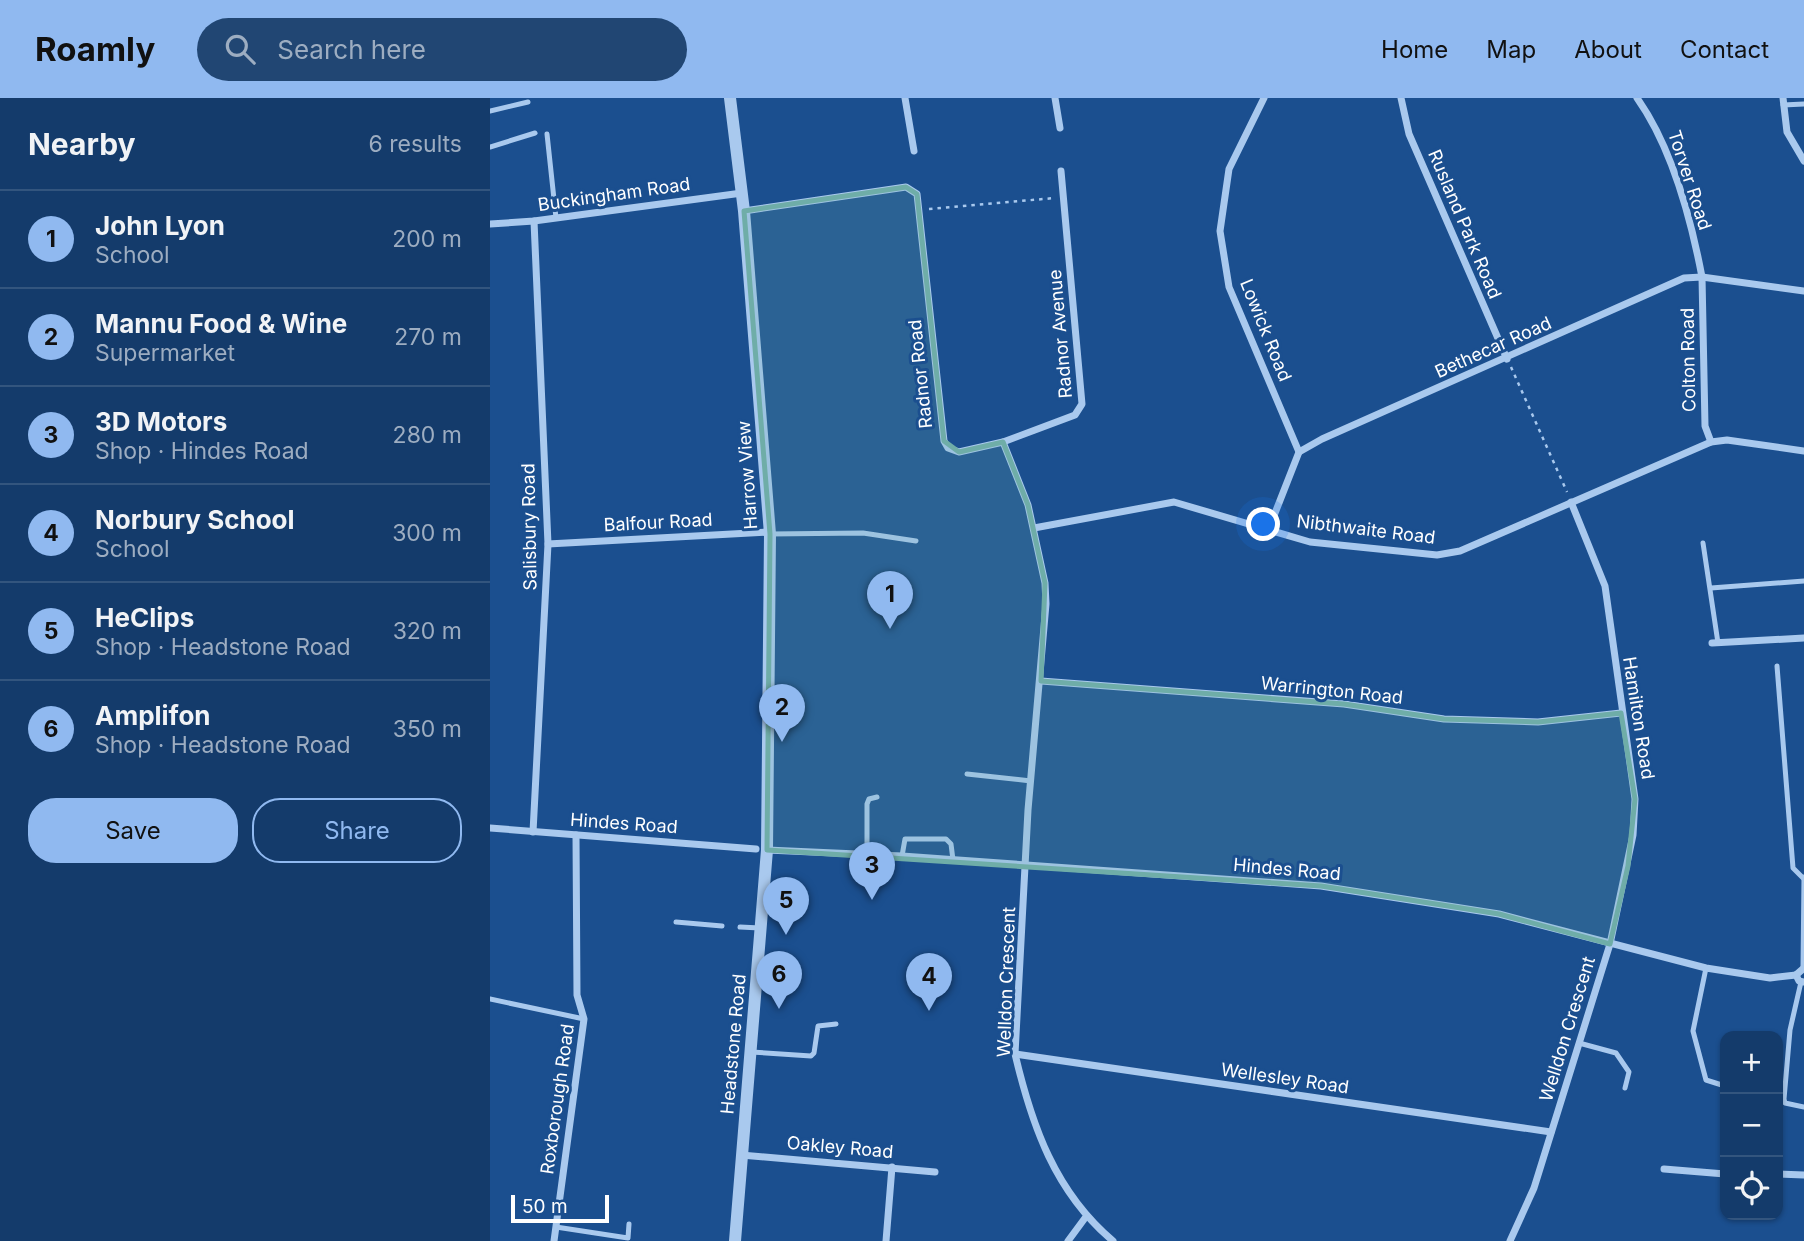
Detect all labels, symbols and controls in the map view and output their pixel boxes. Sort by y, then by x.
search box [197,18,687,81]
text: Roamly [35,29,155,69]
icon: search [221,30,259,68]
text: Search here [277,34,426,65]
text: Home [1381,35,1448,64]
text: Map [1486,35,1536,64]
text: About [1574,35,1642,64]
text: Contact [1680,35,1769,64]
text: Nearby [28,126,136,162]
street label: Torver Road [1664,127,1716,233]
text: 6 results [368,130,462,158]
street label: Rusland Park Road [1424,146,1506,302]
street label: Buckingham Road [536,173,692,215]
text: John Lyon [95,210,225,241]
text: 1 [46,225,56,253]
text: 200 m [392,225,462,253]
text: School [95,241,170,269]
street label: Radnor Avenue [1044,269,1076,399]
street label: Lowick Road [1236,276,1296,384]
text: Mannu Food & Wine [95,308,347,339]
street label: Colton Road [1677,308,1699,412]
street label: Bethecar Road [1432,312,1554,382]
street label: Radnor Road [904,319,936,429]
text: 2 [44,323,58,351]
text: 270 m [394,323,462,351]
text: Supermarket [95,339,235,367]
text: 3D Motors [95,406,227,437]
street label: Harrow View [733,420,761,530]
text: 3 [44,421,58,449]
text: 280 m [393,421,462,449]
text: Shop · Hindes Road [95,437,309,465]
street label: Salisbury Road [517,463,541,591]
text: Norbury School [95,504,295,535]
your location [1246,507,1280,541]
street label: Balfour Road [603,509,713,535]
street label: Nibthwaite Road [1296,510,1436,548]
text: 4 [43,519,59,547]
text: 300 m [392,519,462,547]
text: School [95,535,170,563]
pin: 1 [867,571,913,629]
text: HeClips [95,602,194,633]
text: 5 [44,617,58,645]
text: 320 m [393,617,462,645]
text: Shop · Headstone Road [95,633,351,661]
street label: Hamilton Road [1619,655,1659,781]
street label: Warrington Road [1260,672,1404,708]
pin: 2 [759,684,805,742]
text: Amplifon [95,700,211,731]
text: 6 [44,715,58,743]
text: 350 m [393,715,462,743]
text: Shop · Headstone Road [95,731,351,759]
button: Save [28,798,238,863]
button: Share [252,798,462,863]
street label: Hindes Road [569,809,679,837]
pin: 3 [849,842,895,900]
street label: Hindes Road [1232,854,1342,884]
pin: 5 [763,877,809,935]
street label: Welldon Crescent [993,906,1019,1058]
pin: 6 [756,951,802,1009]
pin: 4 [906,953,952,1011]
street label: Welldon Crescent [1535,954,1599,1104]
street label: Headstone Road [716,973,750,1115]
street label: Roxborough Road [536,1023,578,1175]
map controls [1720,1031,1783,1220]
button: + [1720,1031,1783,1094]
street label: Wellesley Road [1220,1059,1350,1097]
button: − [1720,1094,1783,1157]
street label: Oakley Road [786,1132,894,1162]
button: locate [1720,1157,1783,1220]
scale bar [511,1192,609,1224]
text: 50 m [522,1195,568,1218]

